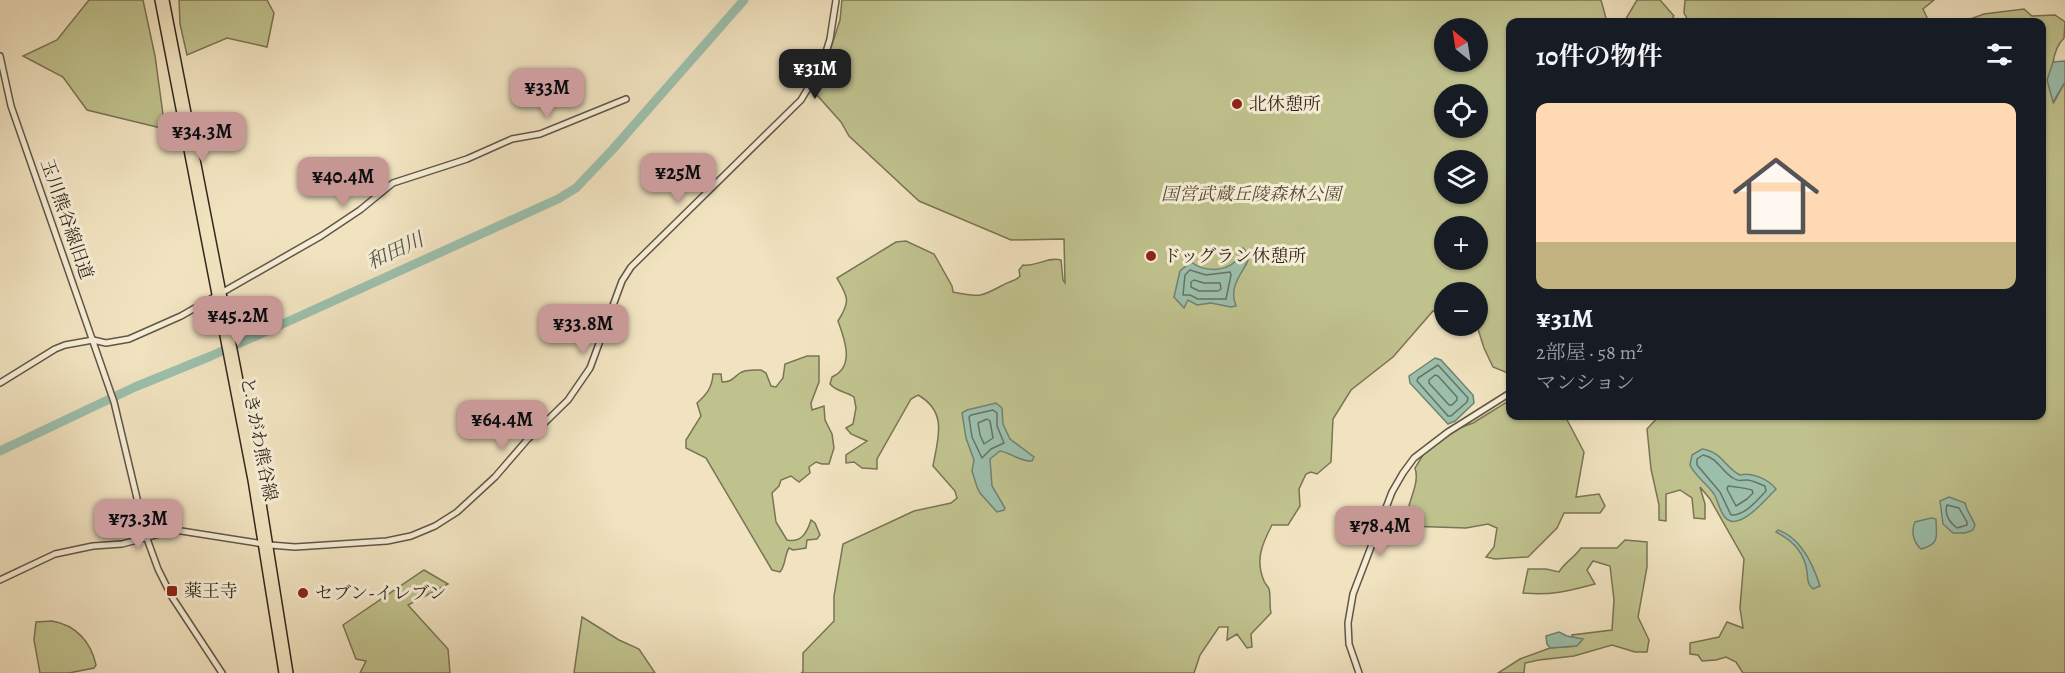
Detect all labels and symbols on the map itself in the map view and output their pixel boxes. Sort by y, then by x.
north arrow [1434,18,1488,72]
pin: ¥31M [779,49,851,100]
pin: ¥33M [511,68,583,119]
place label: 北休憩所 [1249,92,1321,116]
marker: 北休憩所 [1230,97,1244,111]
pin: ¥34.3M [153,112,251,163]
pin: ¥25M [642,153,714,204]
street label: 玉川熊谷線旧道 [35,156,99,282]
pin: ¥40.4M [294,157,392,208]
park label: 国営武蔵丘陵森林公園 [1161,182,1344,206]
water label: 和田川 [362,225,430,276]
place label: ドッグラン休憩所 [1163,244,1306,268]
marker: ドッグラン休憩所 [1144,249,1158,263]
pin: ¥45.2M [189,296,287,347]
pin: ¥33.8M [534,304,632,355]
street label: ときがわ熊谷線 [235,375,283,503]
pin: ¥64.4M [453,400,551,451]
pin: ¥73.3M [89,499,187,550]
pin: ¥78.4M [1331,506,1429,557]
place label: 薬王寺 [184,579,238,603]
place label: セブン-イレブン [315,581,446,605]
marker: 薬王寺 [165,584,179,598]
marker: セブン-イレブン [296,586,310,600]

